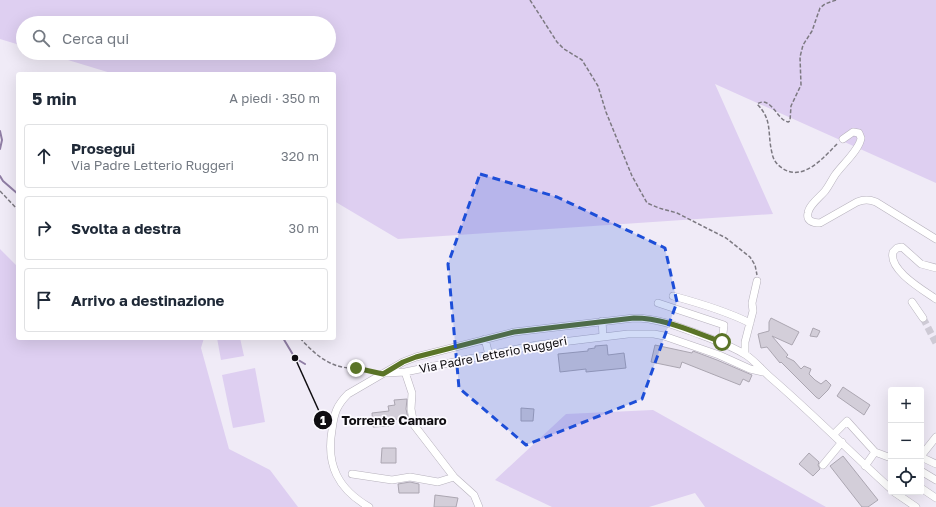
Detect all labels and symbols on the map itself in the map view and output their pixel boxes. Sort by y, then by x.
street label: Via Padre Letterio Ruggeri [418,333,568,376]
route start [713,333,731,351]
route end [347,359,365,377]
callout: Torrente Camaro [313,408,455,433]
text: Torrente Camaro [341,412,447,428]
text: 1 [320,413,326,428]

